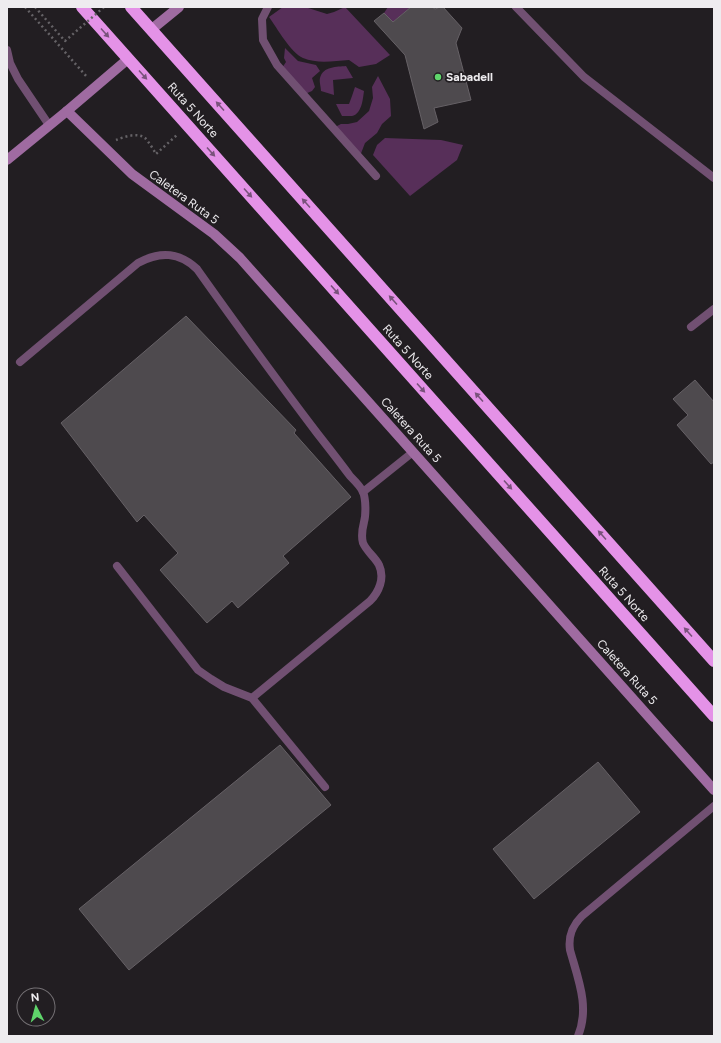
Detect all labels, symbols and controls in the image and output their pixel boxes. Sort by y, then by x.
one-way arrow [100,28,110,38]
one-way arrow [138,70,147,80]
place label: Sabadell [446,70,493,84]
marker: Sabadell [433,72,443,82]
street label: Ruta 5 Norte [165,80,222,141]
one-way arrow [215,101,224,111]
one-way arrow [206,147,215,156]
street label: Caletera Ruta 5 [146,167,222,227]
one-way arrow [244,188,253,199]
one-way arrow [301,198,311,208]
one-way arrow [330,285,339,296]
one-way arrow [388,295,397,305]
street label: Ruta 5 Norte [380,322,437,383]
one-way arrow [416,383,425,392]
one-way arrow [474,392,484,402]
street label: Caletera Ruta 5 [378,395,444,466]
one-way arrow [503,479,512,490]
one-way arrow [597,530,606,540]
street label: Ruta 5 Norte [596,564,653,625]
one-way arrow [683,627,693,637]
street label: Caletera Ruta 5 [594,637,660,708]
north arrow [16,987,56,1027]
text: N [30,991,40,1004]

